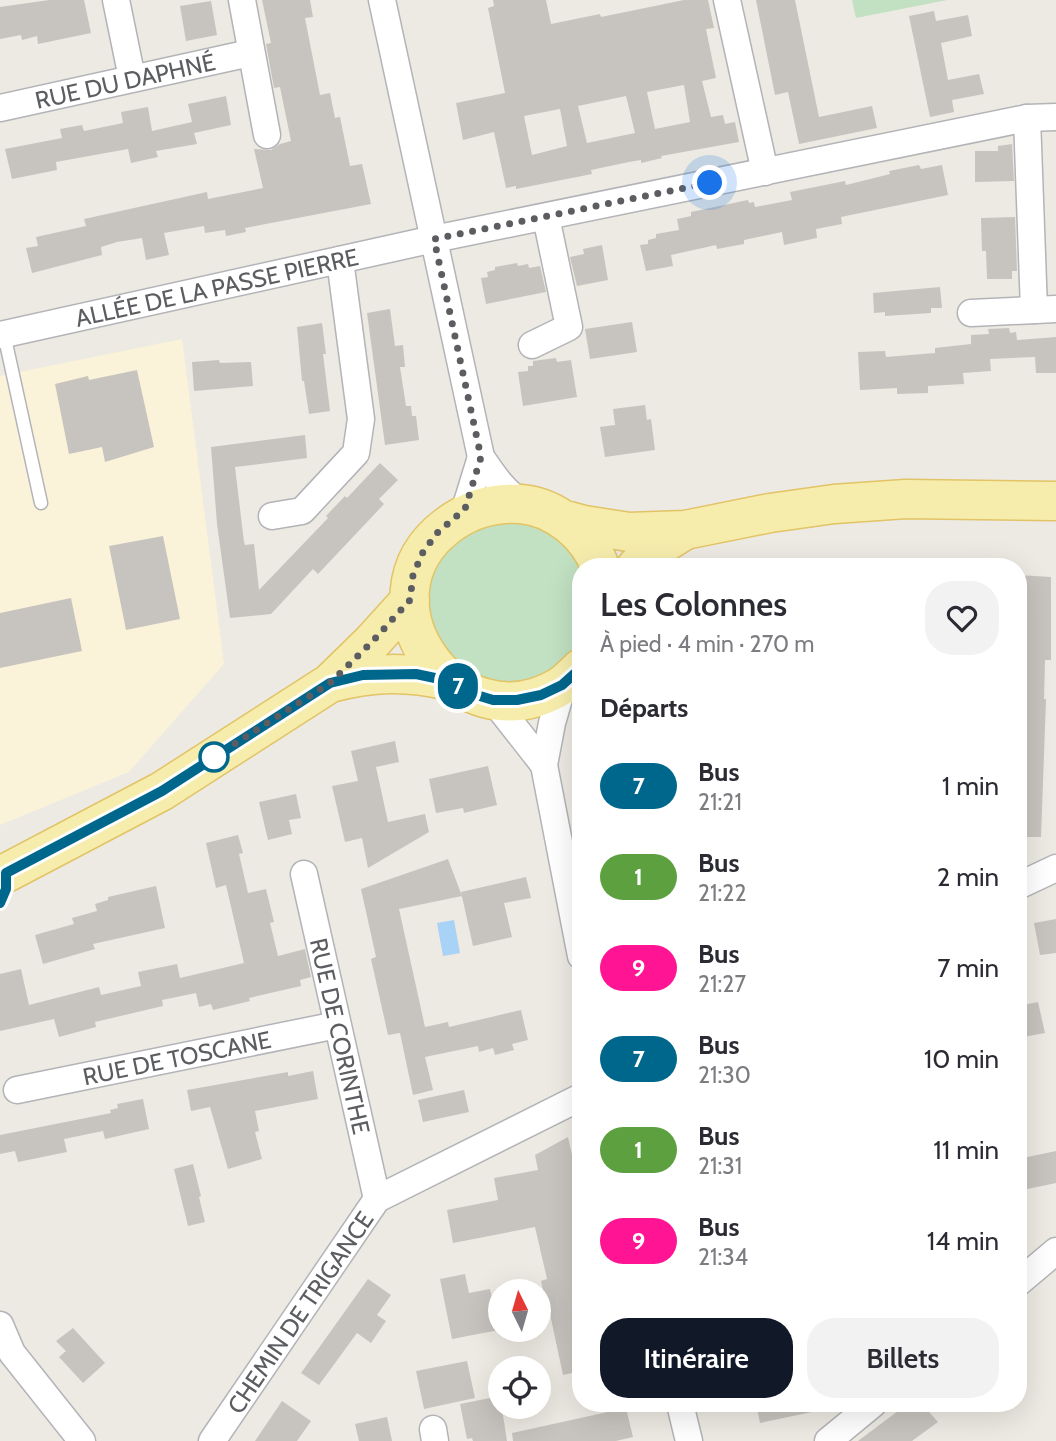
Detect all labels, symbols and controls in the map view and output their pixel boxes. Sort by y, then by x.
street label: RUE DU DAPHNÉ [32,47,218,114]
your location [692,165,727,200]
street label: ALLÉE DE LA PASSE PIERRE [73,242,361,332]
button: heart [925,581,999,655]
text: Les Colonnes [600,584,787,624]
text: À pied · 4 min · 270 m [600,630,814,658]
line badge: 7 [435,663,481,709]
text: 7 [452,671,464,700]
text: Départs [600,692,688,724]
unlabelled marker [199,742,229,772]
text: Bus [698,756,739,788]
text: 1 min [942,770,999,802]
text: 7 [632,771,645,800]
text: 21:21 [698,788,742,816]
text: Bus [698,847,739,879]
text: 2 min [937,861,999,893]
text: 1 [634,862,643,891]
text: 21:22 [698,879,746,907]
street label: RUE DE CORINTHE [304,935,376,1137]
text: Bus [698,938,739,970]
text: 7 min [937,952,999,984]
text: 9 [632,953,645,982]
text: 21:27 [698,970,746,998]
street label: RUE DE TOSCANE [80,1024,273,1091]
text: Bus [698,1029,739,1061]
text: 10 min [924,1043,999,1075]
text: 7 [632,1044,645,1073]
text: 21:30 [698,1061,751,1089]
text: Bus [698,1120,739,1152]
text: 11 min [933,1134,999,1166]
text: 1 [634,1135,643,1164]
text: 21:31 [698,1152,742,1180]
street label: CHEMIN DE TRIGANCE [221,1205,379,1419]
text: Bus [698,1211,739,1243]
text: 14 min [927,1225,999,1257]
text: 9 [632,1226,645,1255]
text: 21:34 [698,1243,748,1271]
north arrow [488,1279,551,1342]
map controls [488,1279,551,1419]
button: Itinéraire [600,1318,793,1398]
button: Billets [807,1318,999,1398]
button: locate [488,1356,551,1419]

